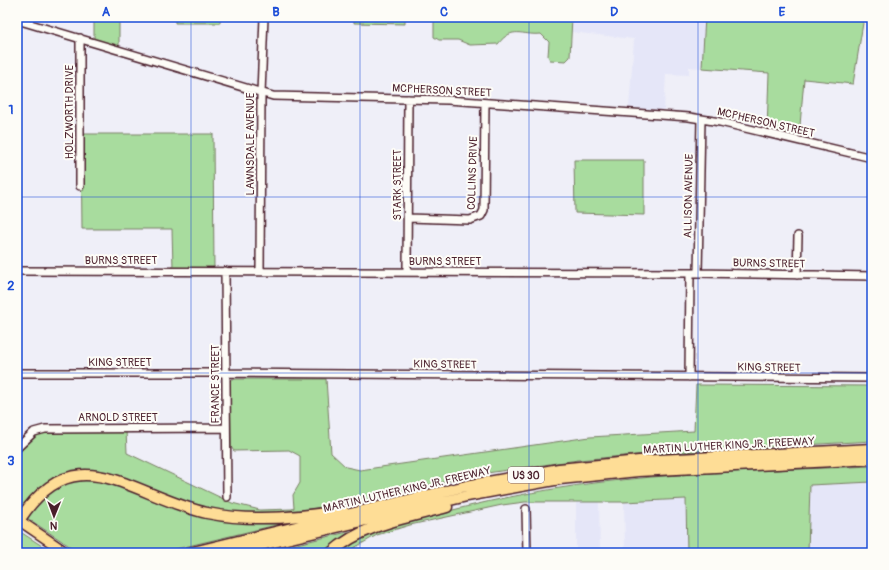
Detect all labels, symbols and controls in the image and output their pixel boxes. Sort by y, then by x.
text: A [102,4,111,20]
text: B [272,4,280,20]
text: C [440,4,448,20]
text: D [610,4,618,20]
text: E [779,4,786,20]
street label: HOLZWORTH DRIVE [63,64,76,159]
street label: MCPHERSON STREET [392,81,492,100]
street label: LAWNSDALE AVENUE [244,92,257,195]
text: 1 [8,102,14,118]
street label: MCPHERSON STREET [716,105,816,140]
street label: COLLINS DRIVE [465,136,480,210]
street label: STARK STREET [391,149,404,221]
street label: ALLISON AVENUE [681,153,696,238]
street label: BURNS STREET [85,254,157,267]
street label: BURNS STREET [409,255,481,268]
street label: BURNS STREET [733,256,805,271]
text: 2 [7,278,15,294]
street label: FRANCE STREET [209,345,222,423]
street label: KING STREET [88,356,152,369]
street label: KING STREET [413,357,477,372]
street label: KING STREET [737,360,801,375]
street label: ARNOLD STREET [78,411,158,424]
street label: MARTIN LUTHER KING JR. FREEWAY [643,434,816,456]
text: 3 [7,453,15,469]
street label: MARTIN LUTHER KING JR. FREEWAY [322,464,493,515]
road number: US 30 [508,467,544,483]
north arrow [34,496,74,536]
text: N [49,519,58,532]

